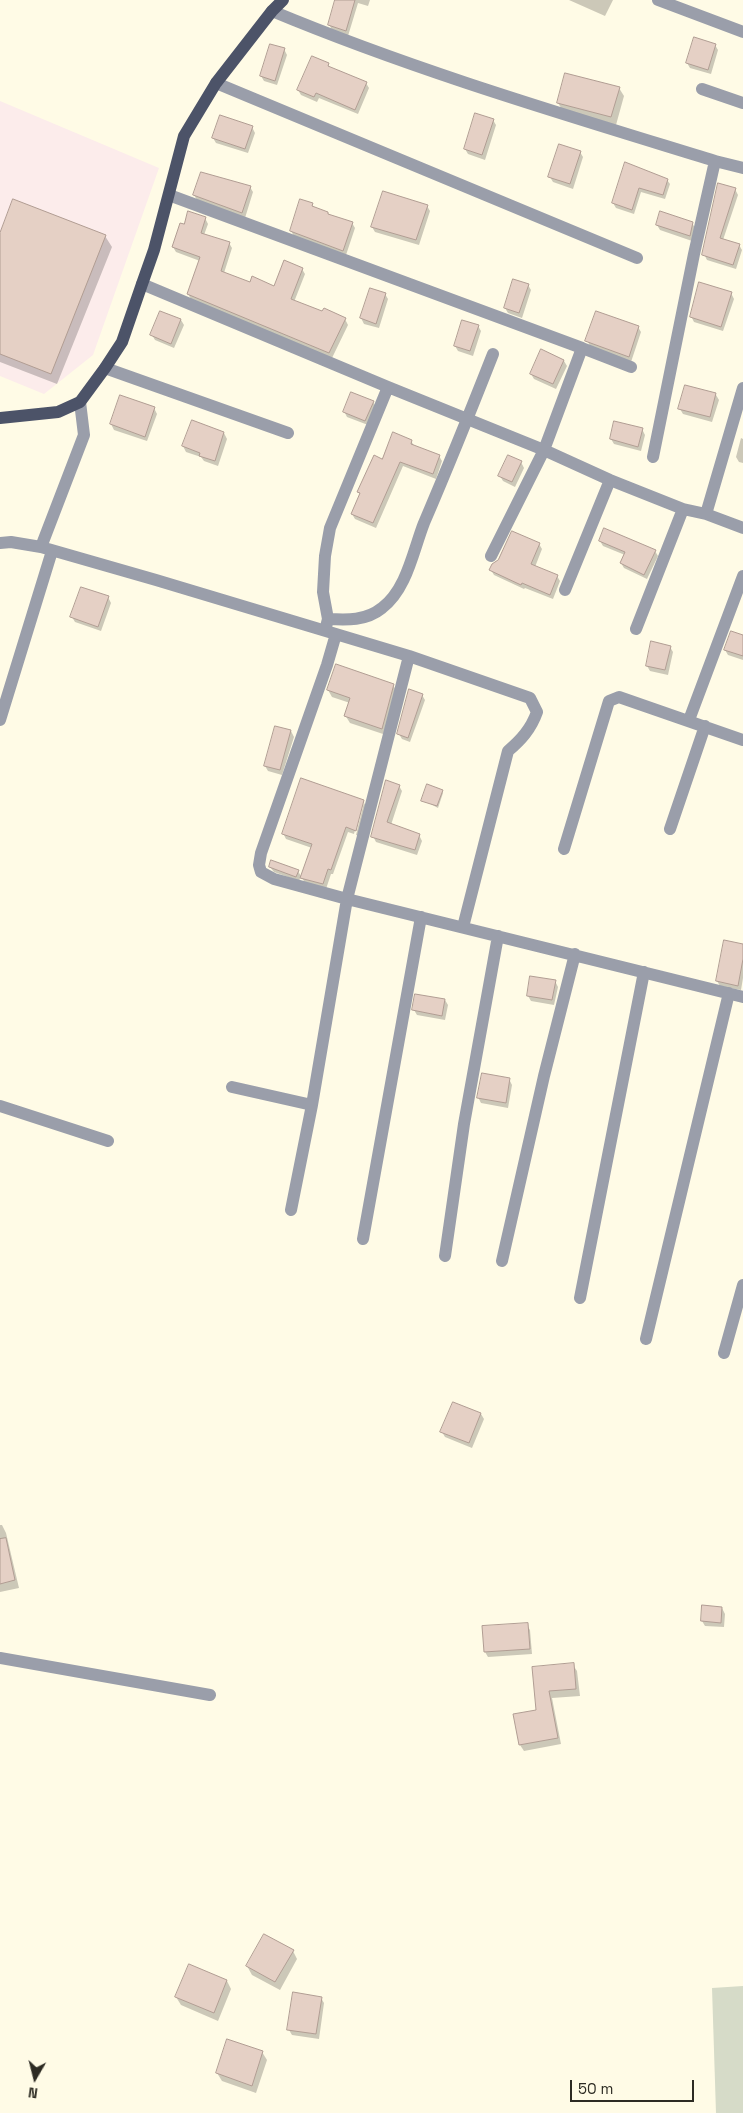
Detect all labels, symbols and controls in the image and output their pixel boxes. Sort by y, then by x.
north arrow [10,2053,60,2103]
scale bar [573,2070,697,2102]
text: 50 m [578,2079,613,2098]
text: N [27,2083,39,2102]

